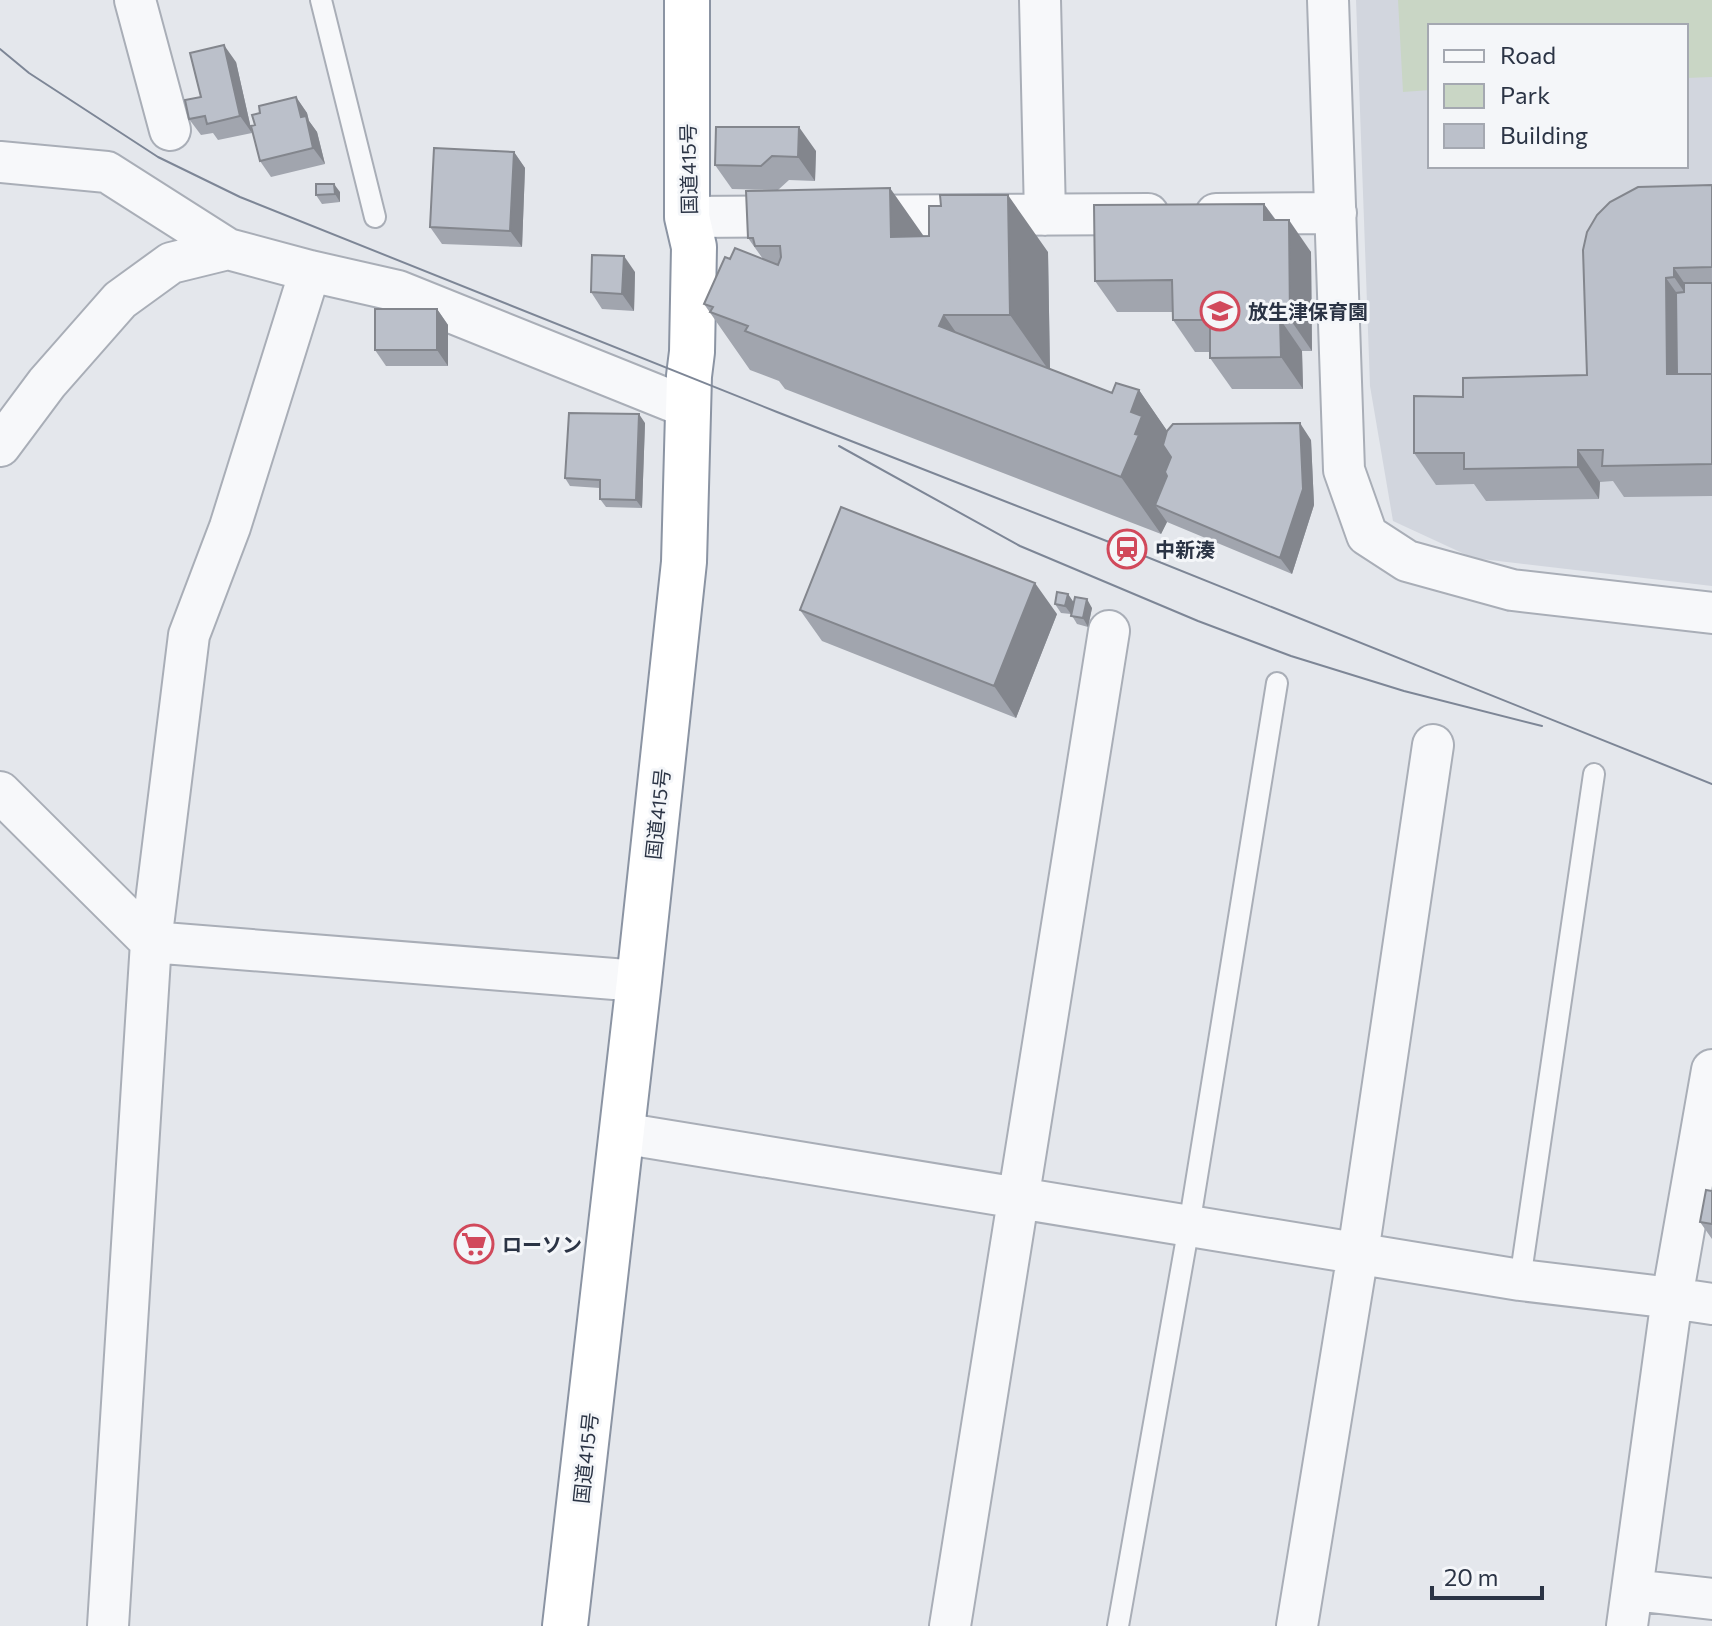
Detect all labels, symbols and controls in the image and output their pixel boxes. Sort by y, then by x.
legend [1428,24,1688,168]
text: Road [1500,40,1556,69]
text: Park [1500,80,1550,109]
text: Building [1500,120,1588,149]
street label: 国道415号 [675,123,701,215]
school or university icon: 放生津保育園 [1199,290,1241,332]
place label: 放生津保育園 [1248,299,1368,323]
station icon: 中新湊 [1106,528,1148,570]
place label: 中新湊 [1155,537,1215,561]
street label: 国道415号 [640,767,674,861]
supermarket icon: ローソン [453,1223,495,1265]
place label: ローソン [502,1232,582,1256]
street label: 国道415号 [568,1411,602,1505]
scale bar [1432,1550,1542,1600]
text: 20 m [1444,1562,1498,1591]

